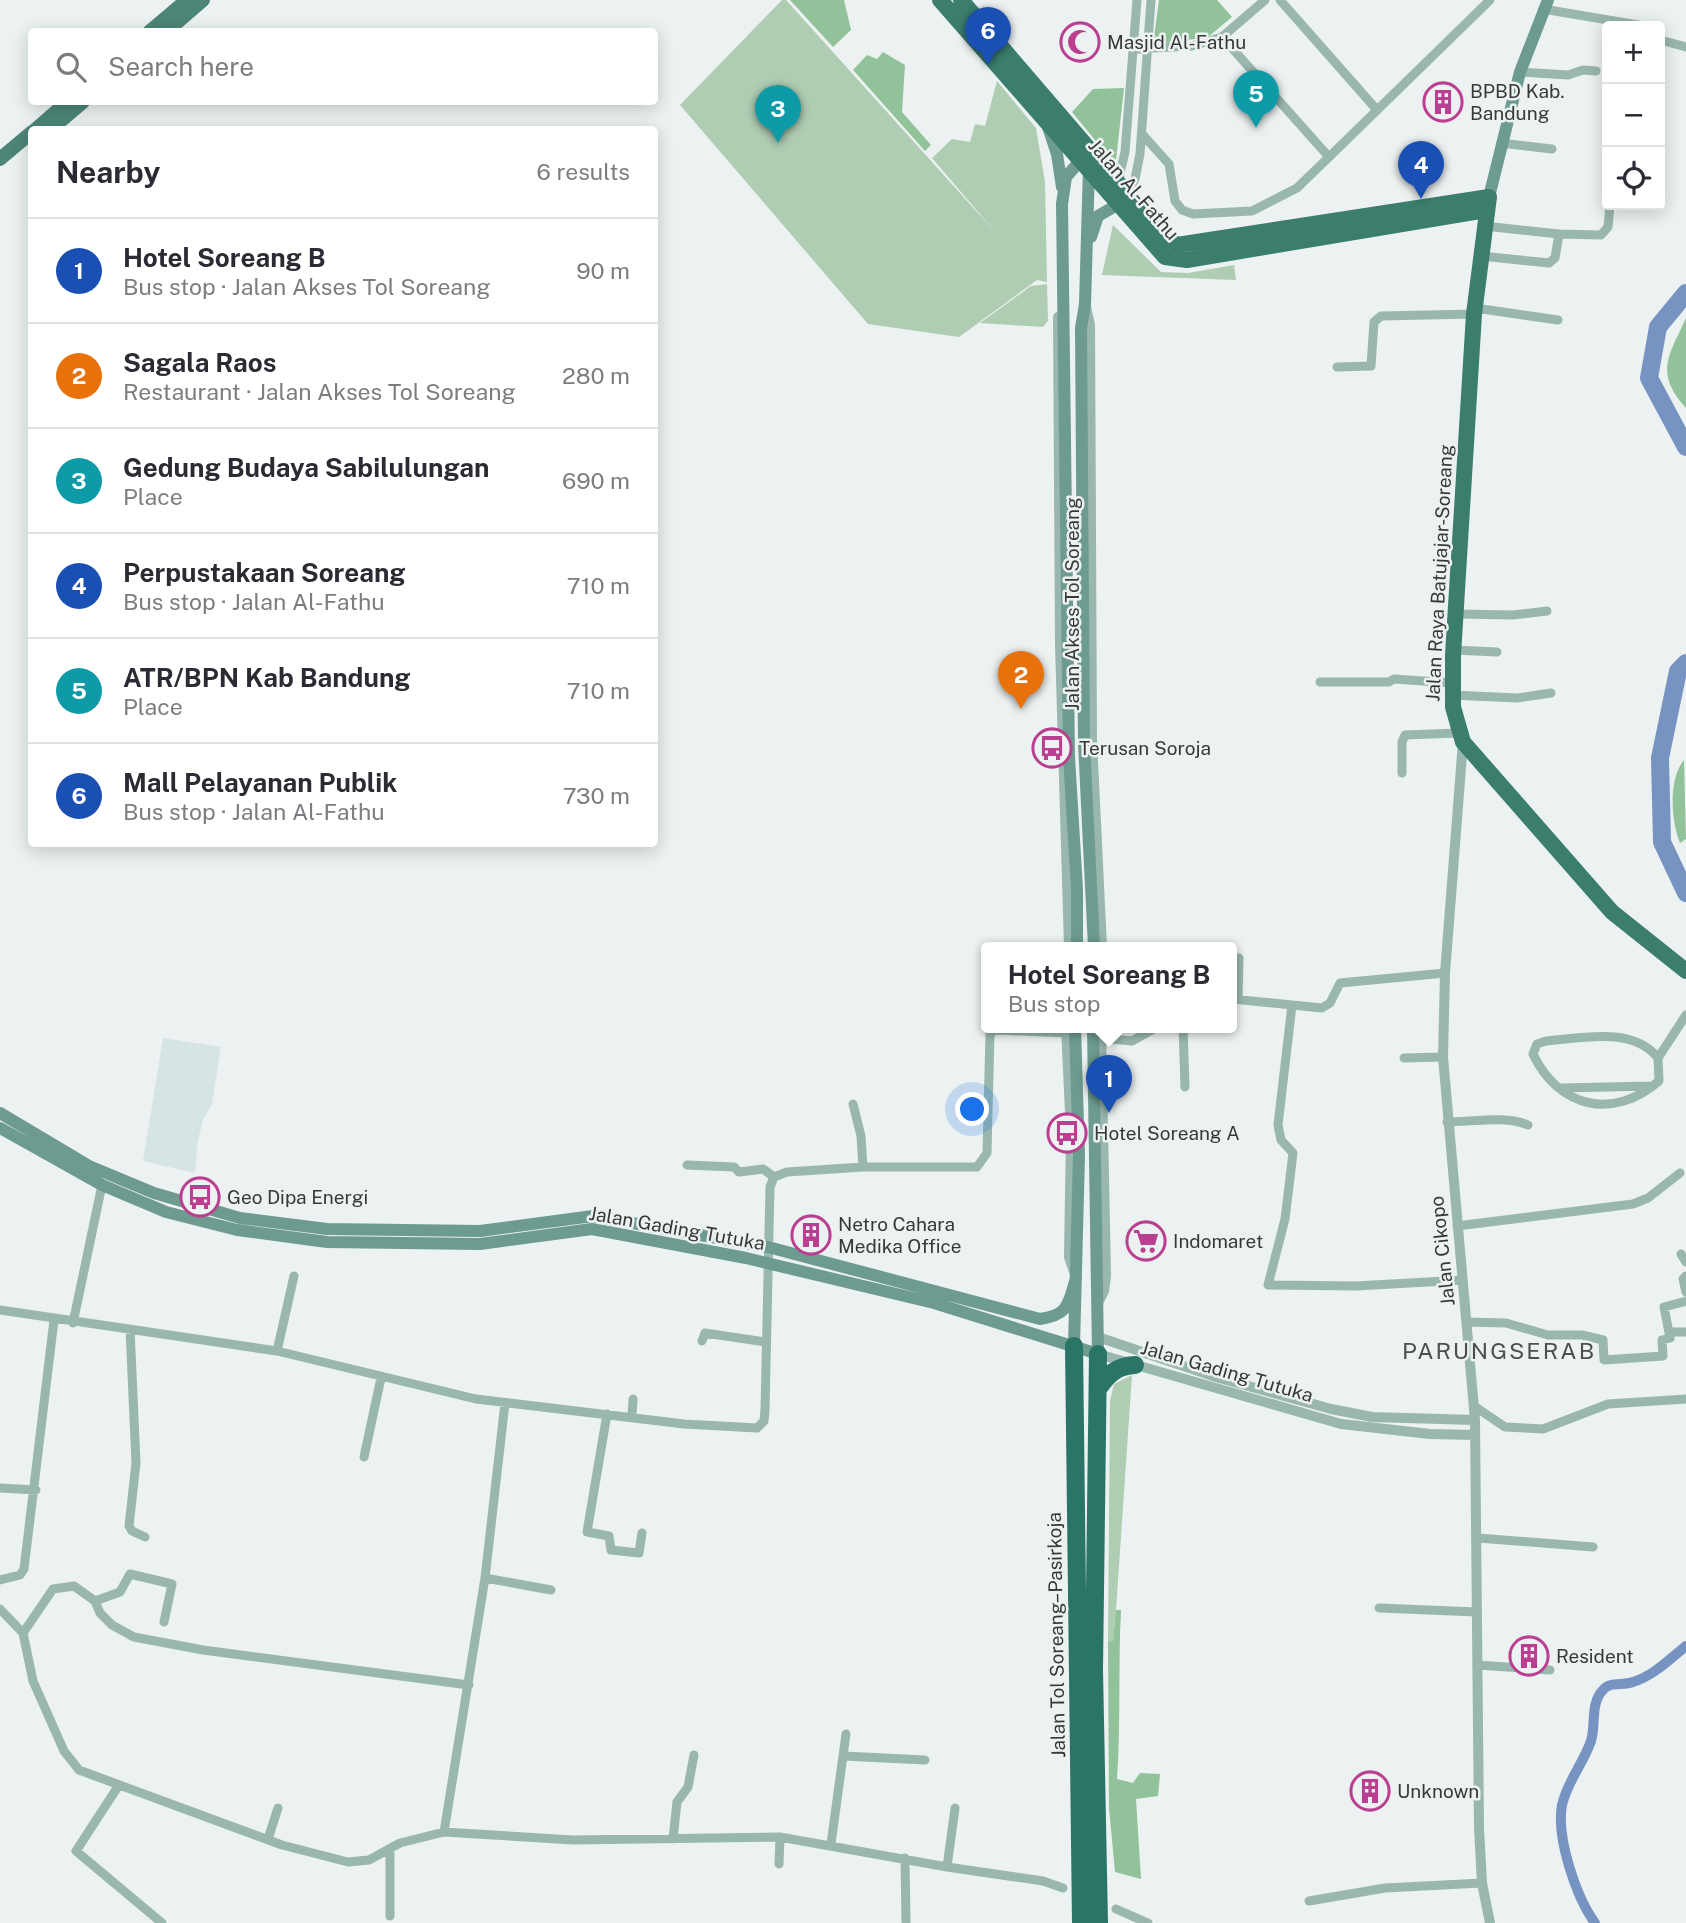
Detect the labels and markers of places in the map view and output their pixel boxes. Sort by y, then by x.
pin: 6 [965,7,1011,65]
mosque icon: Masjid Al-Fathu [1059,21,1101,63]
place label: Masjid Al-Fathu [1107,31,1246,53]
pin: 5 [1233,70,1279,128]
place label: BPBD Kab. Bandung [1470,80,1565,124]
building icon: BPBD Kab. Bandung [1422,81,1464,123]
pin: 3 [755,85,801,143]
pin: 4 [1398,141,1444,199]
pin: 2 [998,651,1044,709]
bus stop icon: Terusan Soroja [1031,727,1073,769]
place label: Terusan Soroja [1079,737,1211,759]
pin: 1 [1086,1055,1132,1113]
bus stop icon: Hotel Soreang A [1046,1112,1088,1154]
place label: Hotel Soreang A [1094,1122,1240,1144]
bus stop icon: Geo Dipa Energi [179,1176,221,1218]
place label: Geo Dipa Energi [227,1186,368,1208]
place label: Netro Cahara Medika Office [838,1213,961,1257]
building icon: Netro Cahara Medika Office [790,1214,832,1256]
supermarket icon: Indomaret [1125,1220,1167,1262]
place label: Indomaret [1173,1230,1263,1252]
building icon: Resident [1508,1635,1550,1677]
place label: Resident [1556,1645,1634,1667]
building icon: Unknown [1349,1770,1391,1812]
place label: Unknown [1397,1780,1479,1802]

